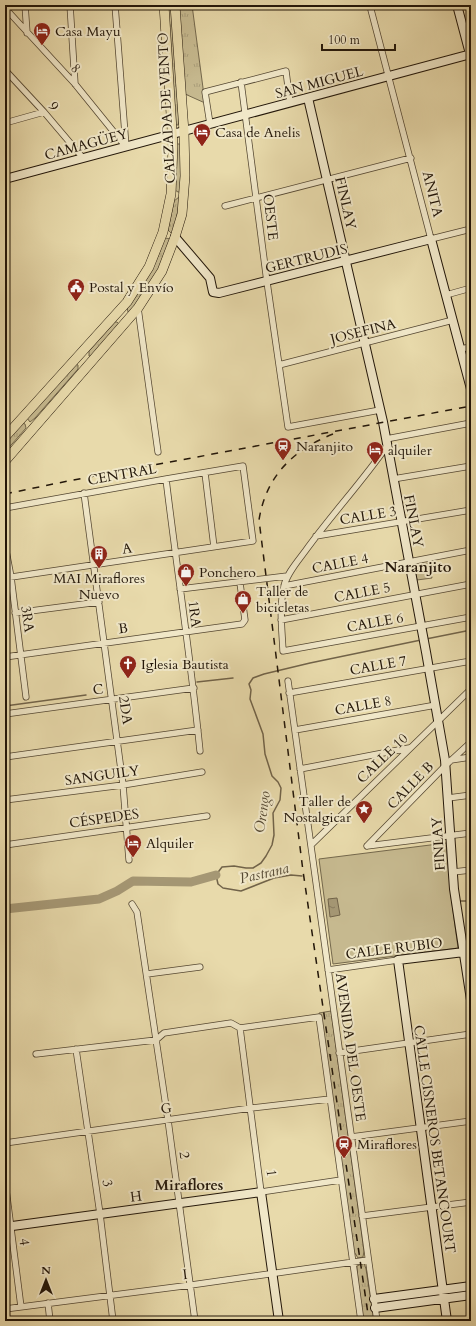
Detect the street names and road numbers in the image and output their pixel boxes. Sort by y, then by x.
street label: CALZADA DE VENTO [153,32,180,184]
street label: 8 [66,59,85,77]
street label: SAN MIGUEL [273,61,366,103]
street label: 9 [44,97,63,115]
street label: CAMAGÜEY [42,124,130,165]
street label: ANITA [418,169,447,219]
street label: FINLAY [330,175,361,232]
street label: OESTE [258,193,283,242]
street label: GERTRUDIS [263,239,349,278]
street label: JOSEFINA [326,314,398,349]
street label: CENTRAL [86,459,159,490]
street label: FINLAY [399,493,428,550]
street label: CALLE 3 [338,502,398,529]
street label: A [121,538,133,559]
street label: CALLE 4 [310,549,370,578]
street label: CALLE 5 [332,578,392,607]
street label: 1RA [183,600,206,629]
street label: 3RA [16,604,39,634]
street label: CALLE 6 [345,608,405,637]
street label: B [117,618,129,639]
street label: CALLE 7 [348,651,408,680]
street label: C [92,679,105,700]
street label: CALLE 8 [333,691,393,720]
street label: 2DA [114,695,137,726]
street label: CALLE 10 [353,729,412,788]
street label: CALLE B [383,757,438,813]
street label: SANGUILY [64,761,141,790]
street label: CÉSPEDES [68,804,140,833]
street label: FINLAY [427,816,450,871]
street label: CALLE RUBIO [345,933,444,964]
street label: AVENIDA DEL OESTE [331,972,370,1123]
street label: CALLE CISNEROS BETANCOURT [409,1024,460,1254]
street label: G [159,1098,173,1119]
street label: 2 [175,1150,194,1160]
street label: 1 [262,1168,281,1178]
street label: 3 [98,1178,117,1188]
street label: H [129,1186,143,1207]
street label: 4 [15,1237,34,1247]
street label: I [182,1265,189,1284]

